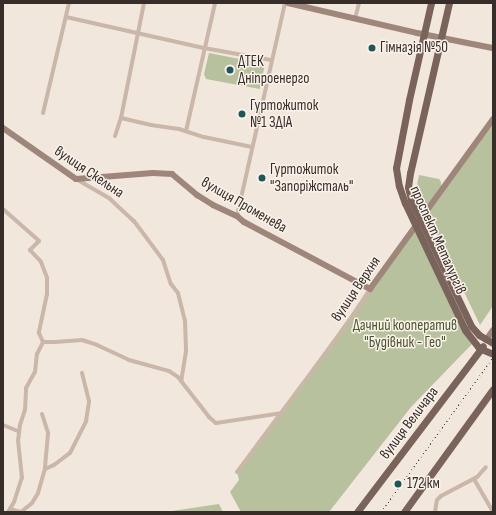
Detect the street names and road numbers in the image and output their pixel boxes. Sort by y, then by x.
street label: вулиця Скельна [51,142,127,202]
street label: вулиця Променева [198,173,290,237]
street label: проспект Металургів [406,183,470,297]
street label: вулиця Верхня [328,253,384,325]
street label: вулиця Величара [376,383,442,463]

